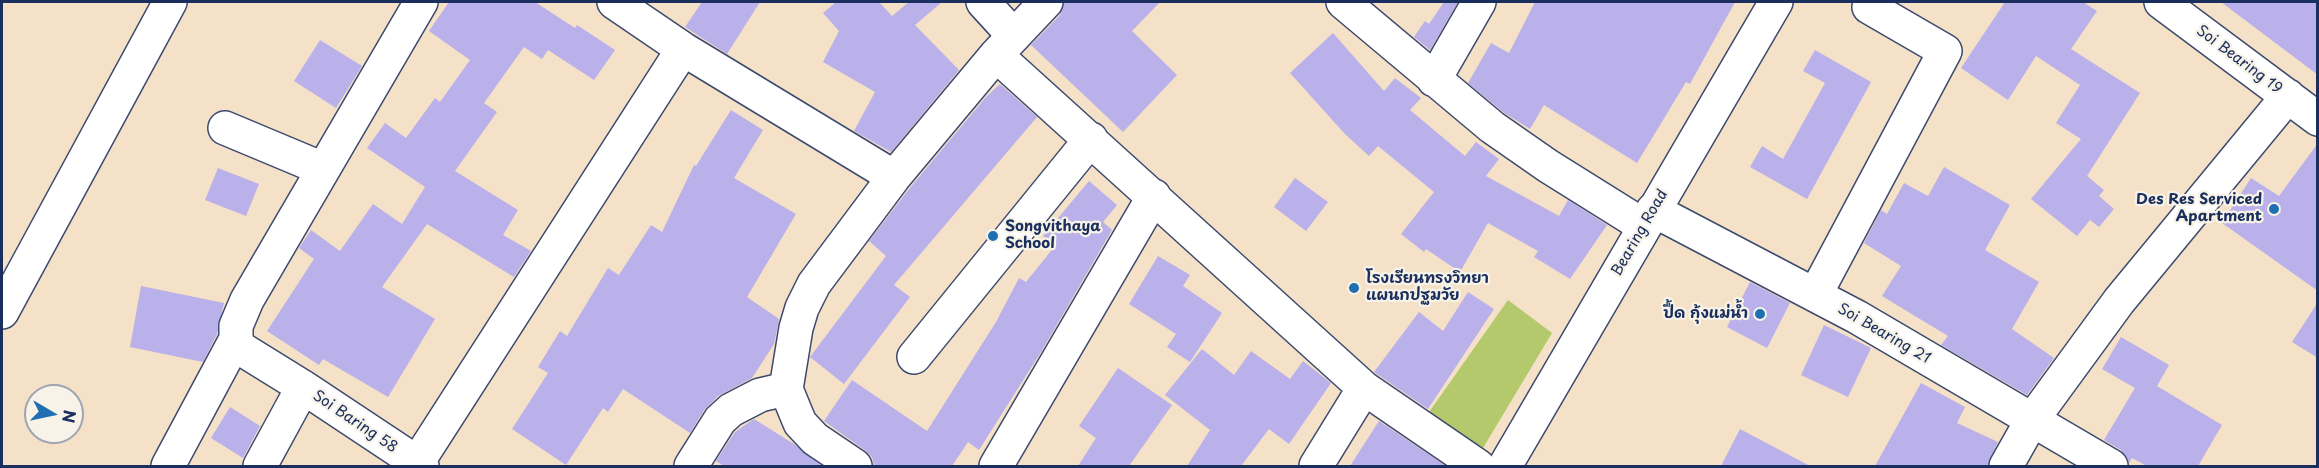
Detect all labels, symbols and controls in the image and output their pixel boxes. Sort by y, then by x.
street label: Soi Bearing 19 [2193,22,2285,98]
street label: Bearing Road [1608,187,1672,279]
place label: Des Res Serviced Apartment [2136,191,2262,226]
marker: Des Res Serviced Apartment [2267,202,2281,216]
place label: Songvithaya School [1005,218,1101,253]
marker: Songvithaya School [986,229,1000,243]
place label: โรงเรียนทรงวิทยา แผนกปฐมวัย [1366,270,1489,305]
marker: โรงเรียนทรงวิทยา แผนกปฐมวัย [1347,281,1361,295]
street label: Soi Bearing 21 [1834,300,1934,368]
place label: ปื้ด กุ้งแม่น้ำ [1663,305,1748,323]
marker: ปื้ด กุ้งแม่น้ำ [1753,307,1767,321]
north arrow [24,384,84,444]
street label: Soi Baring 58 [309,387,401,457]
text: N [57,408,83,425]

